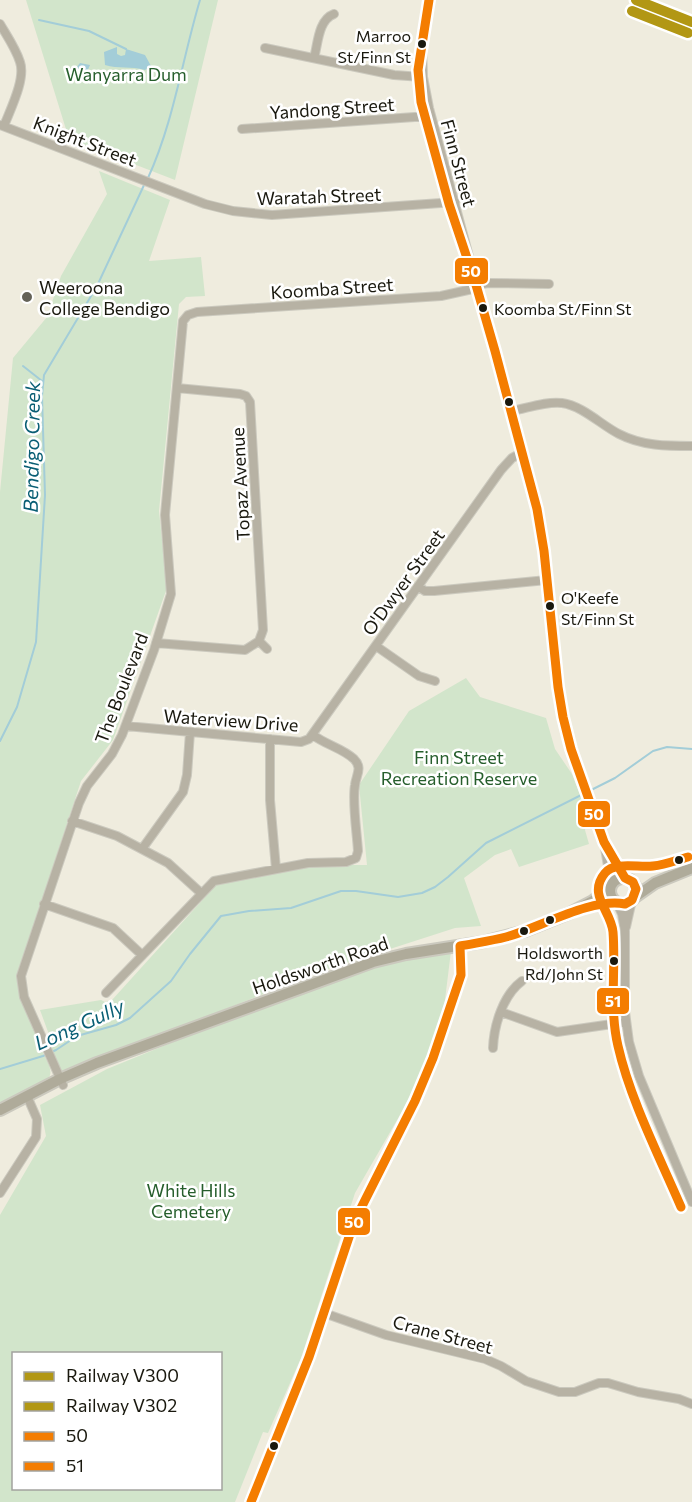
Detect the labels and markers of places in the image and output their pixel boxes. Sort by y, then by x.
place label: Marroo St/Finn St [338,26,411,66]
marker: Marroo St/Finn St [416,38,428,50]
place label: Weeroona College Bendigo [39,276,170,319]
marker: Weeroona College Bendigo [20,290,34,304]
place label: Koomba St/Finn St [494,299,632,318]
marker: Koomba St/Finn St [477,302,489,314]
unlabelled marker [503,396,515,408]
place label: O'Keefe St/Finn St [561,588,635,628]
marker: O'Keefe St/Finn St [544,600,556,612]
unlabelled marker [673,854,685,866]
unlabelled marker [544,914,556,926]
unlabelled marker [518,925,530,937]
place label: Holdsworth Rd/John St [517,943,603,983]
marker: Holdsworth Rd/John St [608,955,620,967]
unlabelled marker [268,1440,280,1452]

